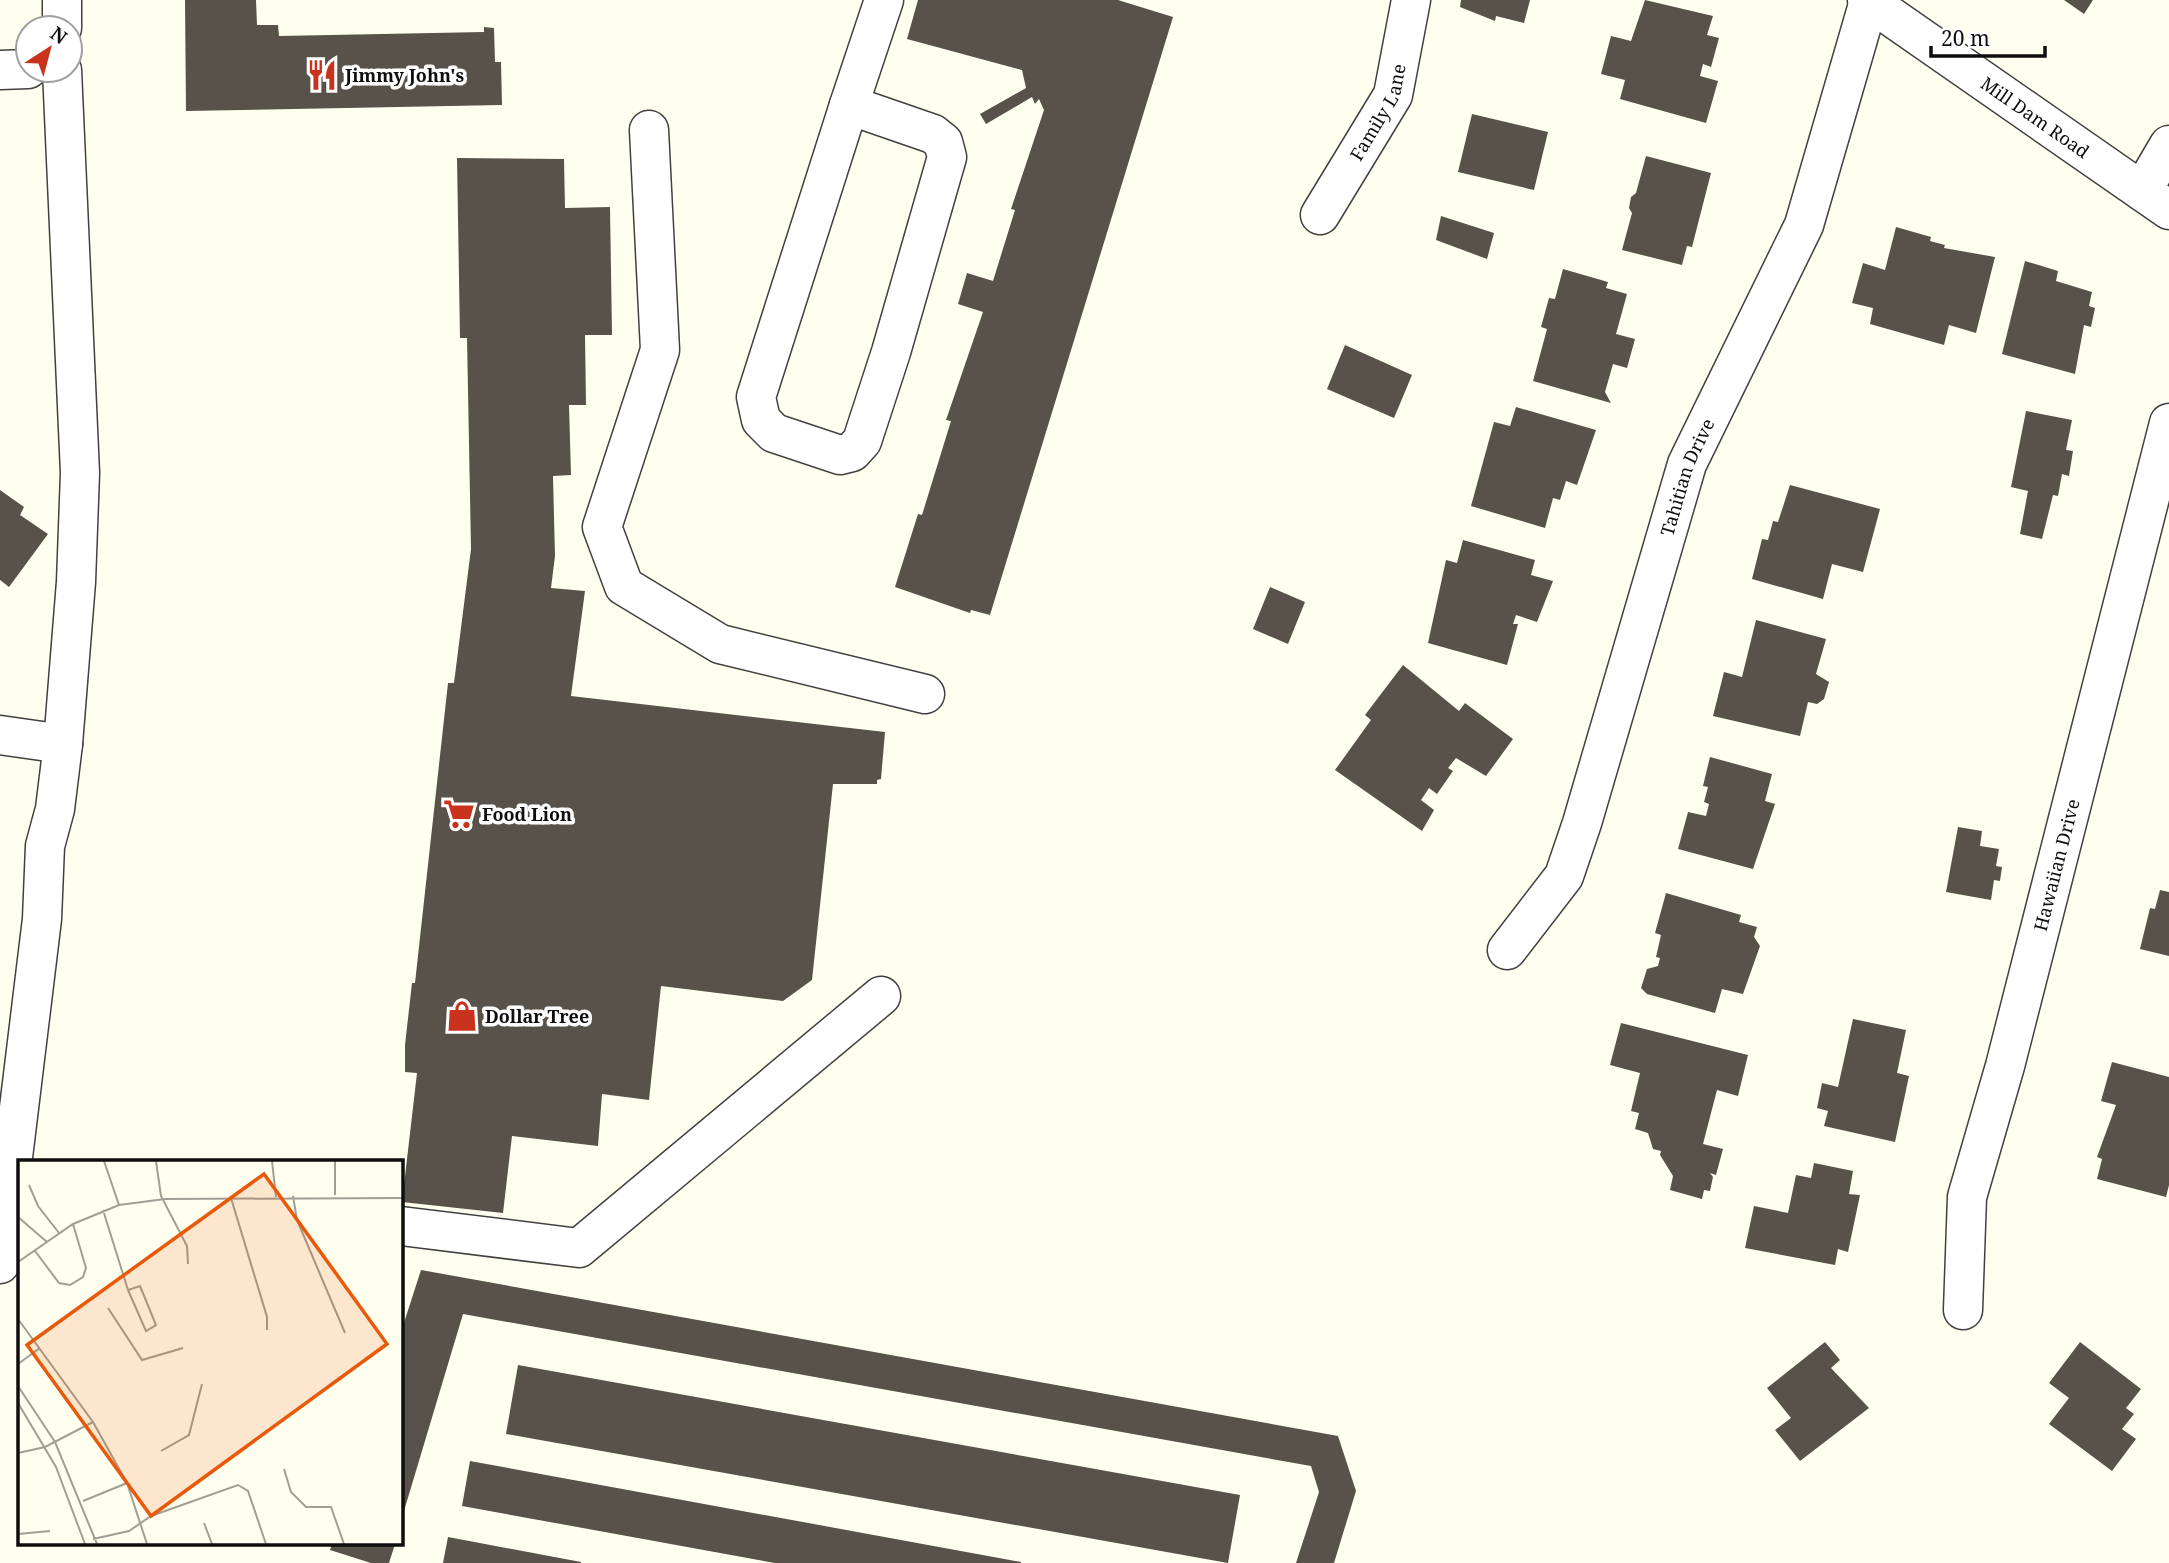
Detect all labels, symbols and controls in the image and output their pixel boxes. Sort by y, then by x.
north arrow [14,14,84,84]
scale bar [1931,14,2045,58]
text: N [45,20,73,50]
text: 20 m [1941,24,1990,52]
restaurant icon: Jimmy John's [305,58,339,92]
street label: Family Lane [1344,62,1411,165]
place label: Jimmy John's [344,63,464,87]
street label: Mill Dam Road [1976,71,2094,163]
street label: Tahitian Drive [1655,414,1720,539]
street label: Hawaiian Drive [2028,796,2085,934]
supermarket icon: Food Lion [442,797,476,831]
place label: Food Lion [482,802,572,826]
shop icon: Dollar Tree [445,999,479,1033]
place label: Dollar Tree [485,1004,589,1028]
inset map [18,1160,402,1546]

